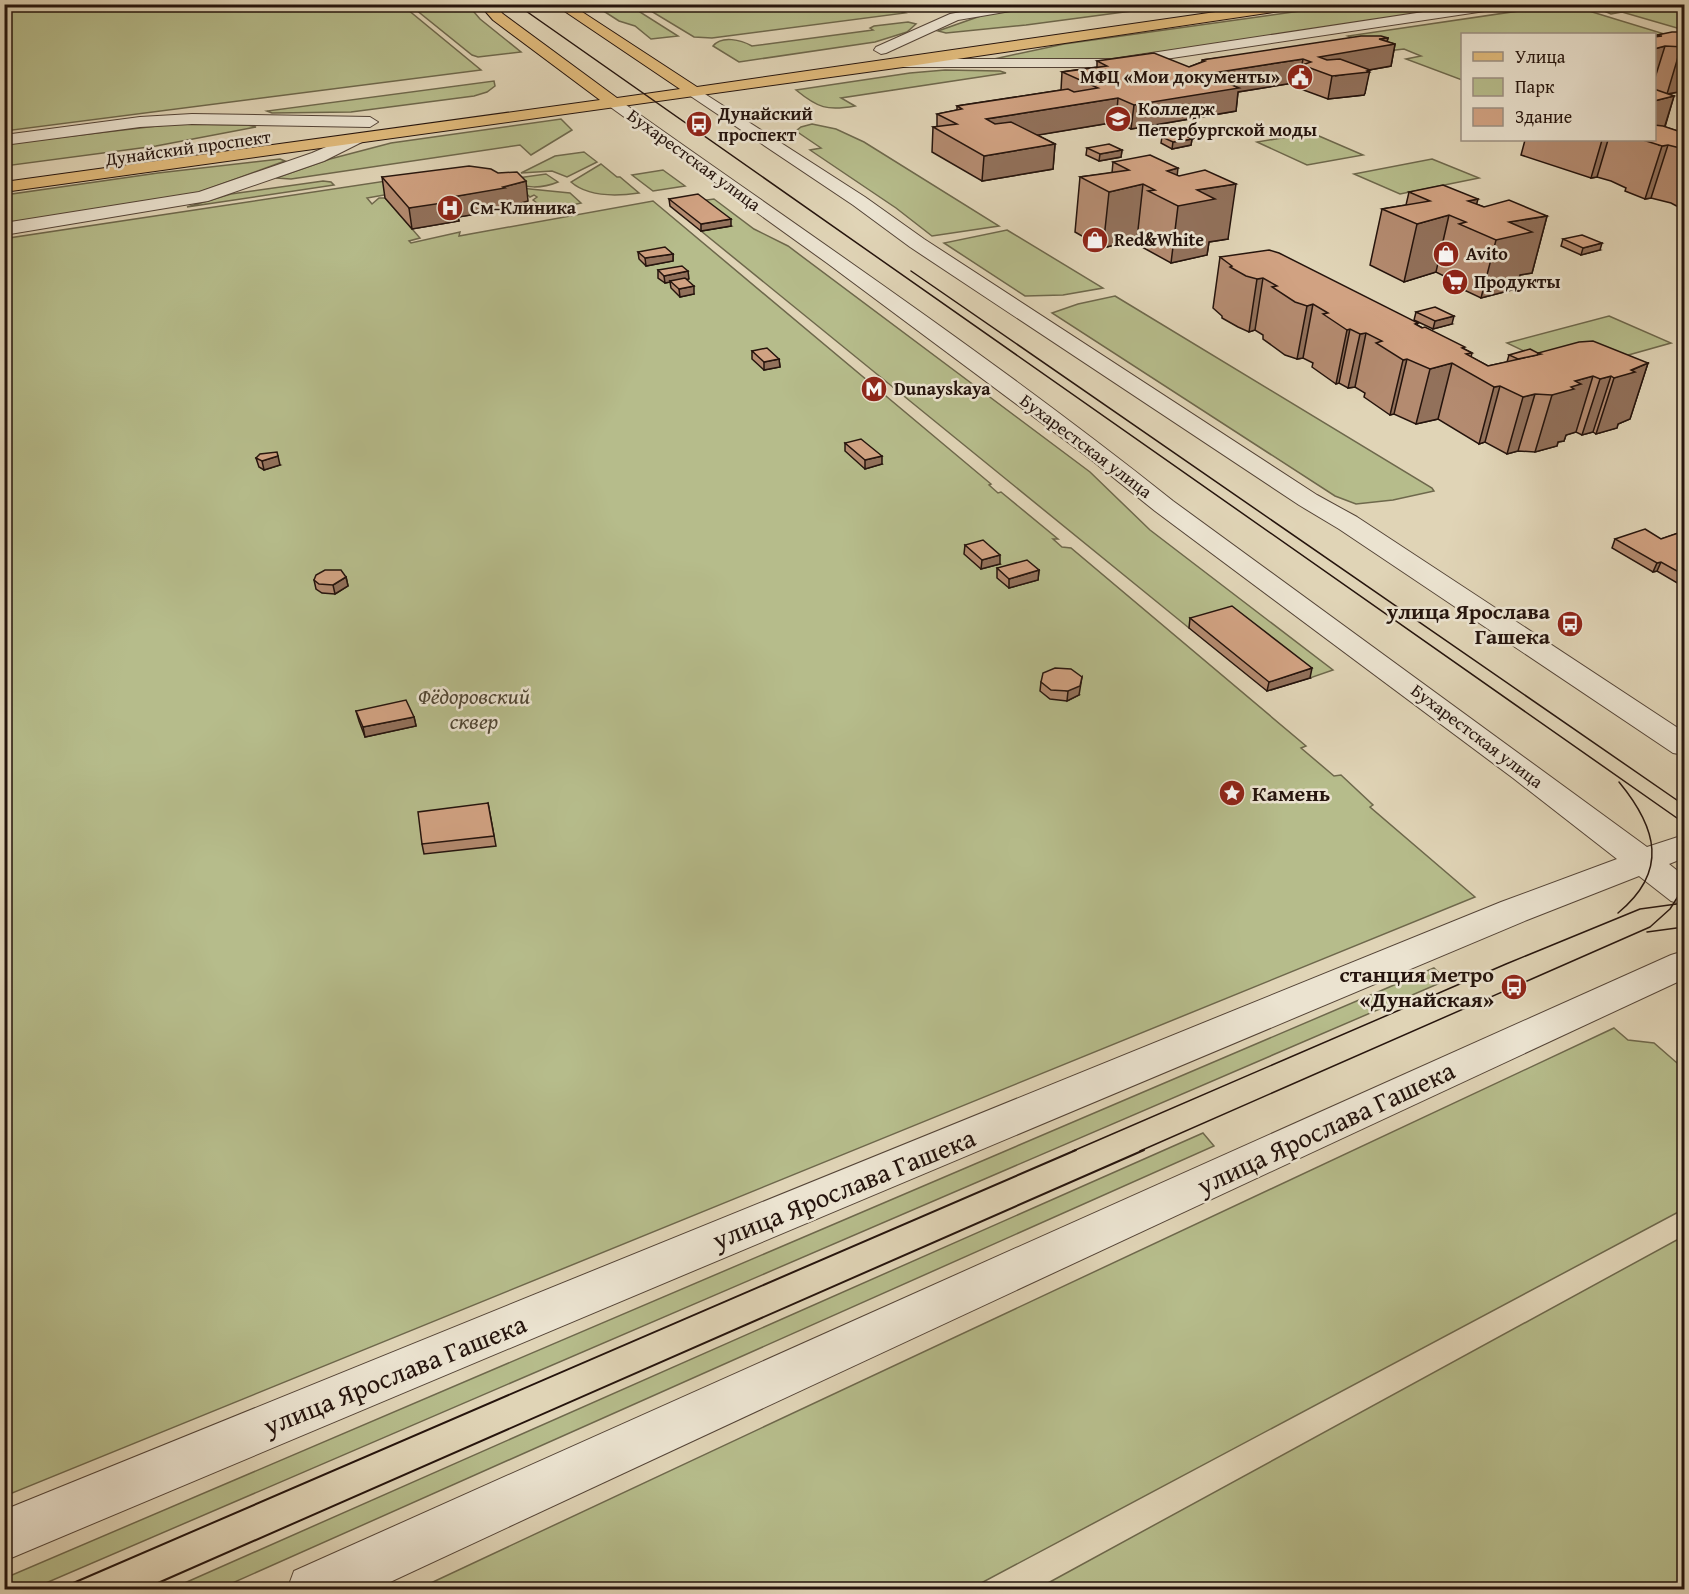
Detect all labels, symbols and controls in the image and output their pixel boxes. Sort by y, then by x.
legend [1461,33,1656,141]
text: Улица [1515,43,1566,70]
public building icon: МФЦ «Мои документы» [1285,62,1315,92]
place label: МФЦ «Мои документы» [1080,63,1280,90]
text: Парк [1515,73,1555,100]
place label: Колледж Петербургской моды [1138,95,1317,143]
place label: Дунайский проспект [717,100,813,148]
street label: Бухарестская улица [622,102,767,218]
text: Здание [1515,103,1572,130]
school or university icon: Колледж Петербургской моды [1103,104,1133,134]
bus stop icon: Дунайский проспект [684,109,714,139]
street label: Дунайский проспект [102,122,273,173]
hospital icon: См-Клиника [435,193,465,223]
place label: См-Клиника [470,194,577,221]
shop icon: Red&White [1080,225,1110,255]
place label: Red&White [1114,226,1204,253]
shop icon: Avito [1431,239,1461,269]
place label: Avito [1466,240,1508,267]
supermarket icon: Продукты [1440,267,1470,297]
place label: Продукты [1474,268,1560,295]
metro station icon: Dunayskaya [859,374,889,404]
place label: Dunayskaya [894,375,991,402]
street label: Бухарестская улица [1014,387,1158,505]
place label: улица Ярослава Гашека [1386,595,1551,652]
bus stop icon: улица Ярослава Гашека [1555,609,1585,639]
street label: Бухарестская улица [1405,677,1549,795]
park label: Фёдоровский сквер [418,680,530,737]
place label: Камень [1252,777,1330,809]
place icon: Камень [1217,778,1247,808]
place label: станция метро «Дунайская» [1340,958,1494,1015]
bus stop icon: станция метро «Дунайская» [1499,972,1529,1002]
street label: улица Ярослава Гашека [1189,1050,1461,1205]
street label: улица Ярослава Гашека [705,1117,981,1260]
street label: улица Ярослава Гашека [256,1303,532,1446]

